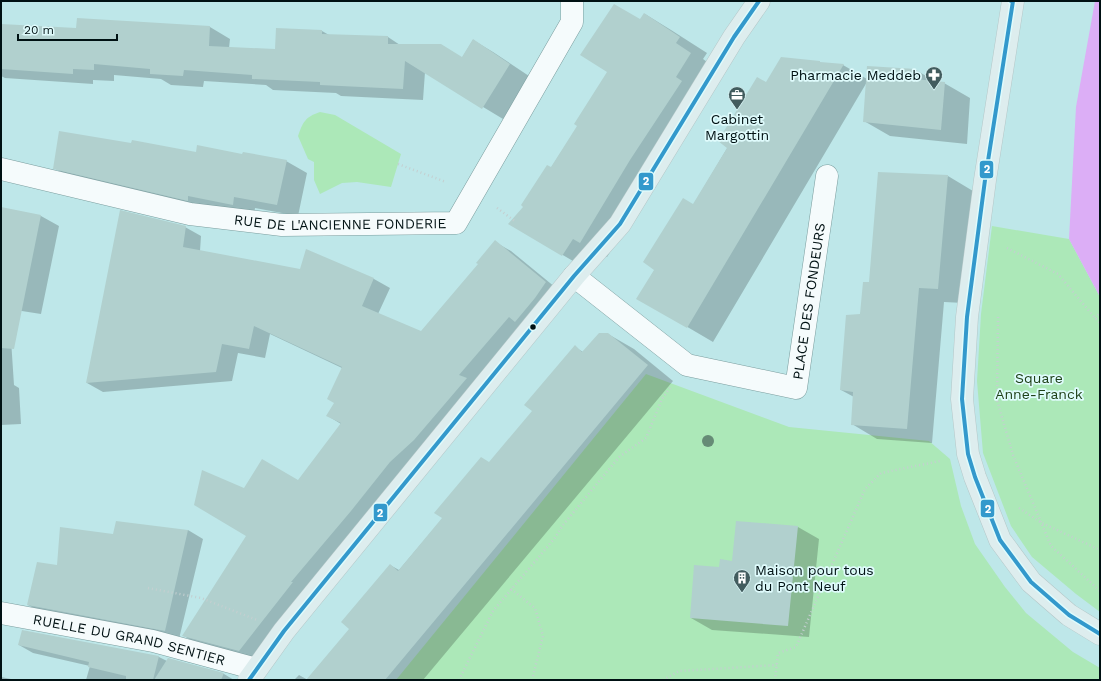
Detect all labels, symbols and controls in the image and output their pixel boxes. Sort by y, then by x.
scale bar [18,16,117,42]
text: 20 m [24,23,54,37]
pharmacy icon: Pharmacie Meddeb [924,65,944,90]
place label: Pharmacie Meddeb [790,67,921,83]
office icon: Cabinet Margottin [727,85,747,110]
place label: Cabinet Margottin [705,111,769,143]
line badge: 2 [979,160,994,179]
text: 2 [984,163,991,176]
line badge: 2 [638,172,654,191]
text: 2 [643,175,650,188]
street label: RUE DE L'ANCIENNE FONDERIE [233,211,446,233]
street label: PLACE DES FONDEURS [789,222,828,381]
unlabelled marker [528,322,538,332]
park label: Square Anne-Franck [995,370,1083,402]
line badge: 2 [980,499,995,518]
line badge: 2 [373,503,388,522]
text: 2 [985,503,992,516]
text: 2 [377,507,384,520]
place label: Maison pour tous du Pont Neuf [755,562,874,594]
building icon: Maison pour tous du Pont Neuf [732,568,752,593]
street label: RUELLE DU GRAND SENTIER [32,611,227,668]

